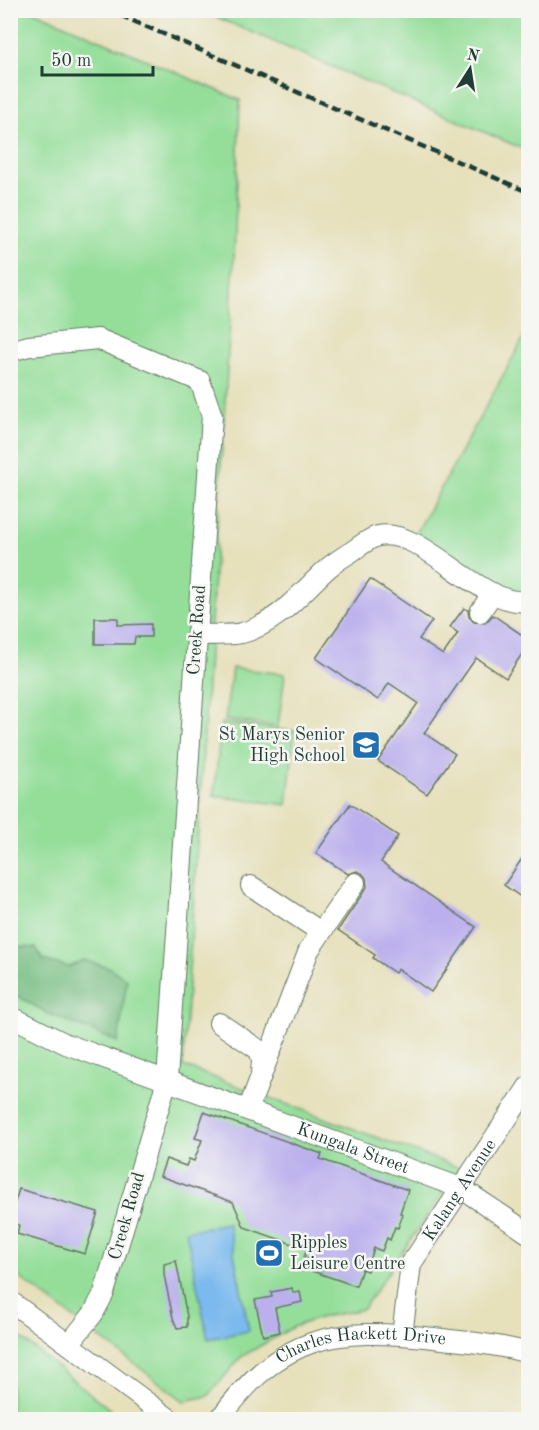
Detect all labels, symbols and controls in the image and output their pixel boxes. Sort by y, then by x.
scale bar [42,39,153,77]
north arrow [440,39,500,99]
text: N [465,47,481,66]
text: 50 m [51,52,91,70]
street label: Creek Road [185,584,209,676]
place label: St Marys Senior High School [218,726,346,765]
school or university icon: St Marys Senior High School [350,729,382,761]
street label: Kungala Street [294,1120,412,1177]
street label: Kalang Avenue [420,1136,500,1244]
street label: Creek Road [106,1170,148,1262]
place label: Ripples Leisure Centre [290,1234,405,1273]
sports icon: Ripples Leisure Centre [253,1237,285,1269]
street label: Charles Hackett Drive [273,1325,447,1367]

